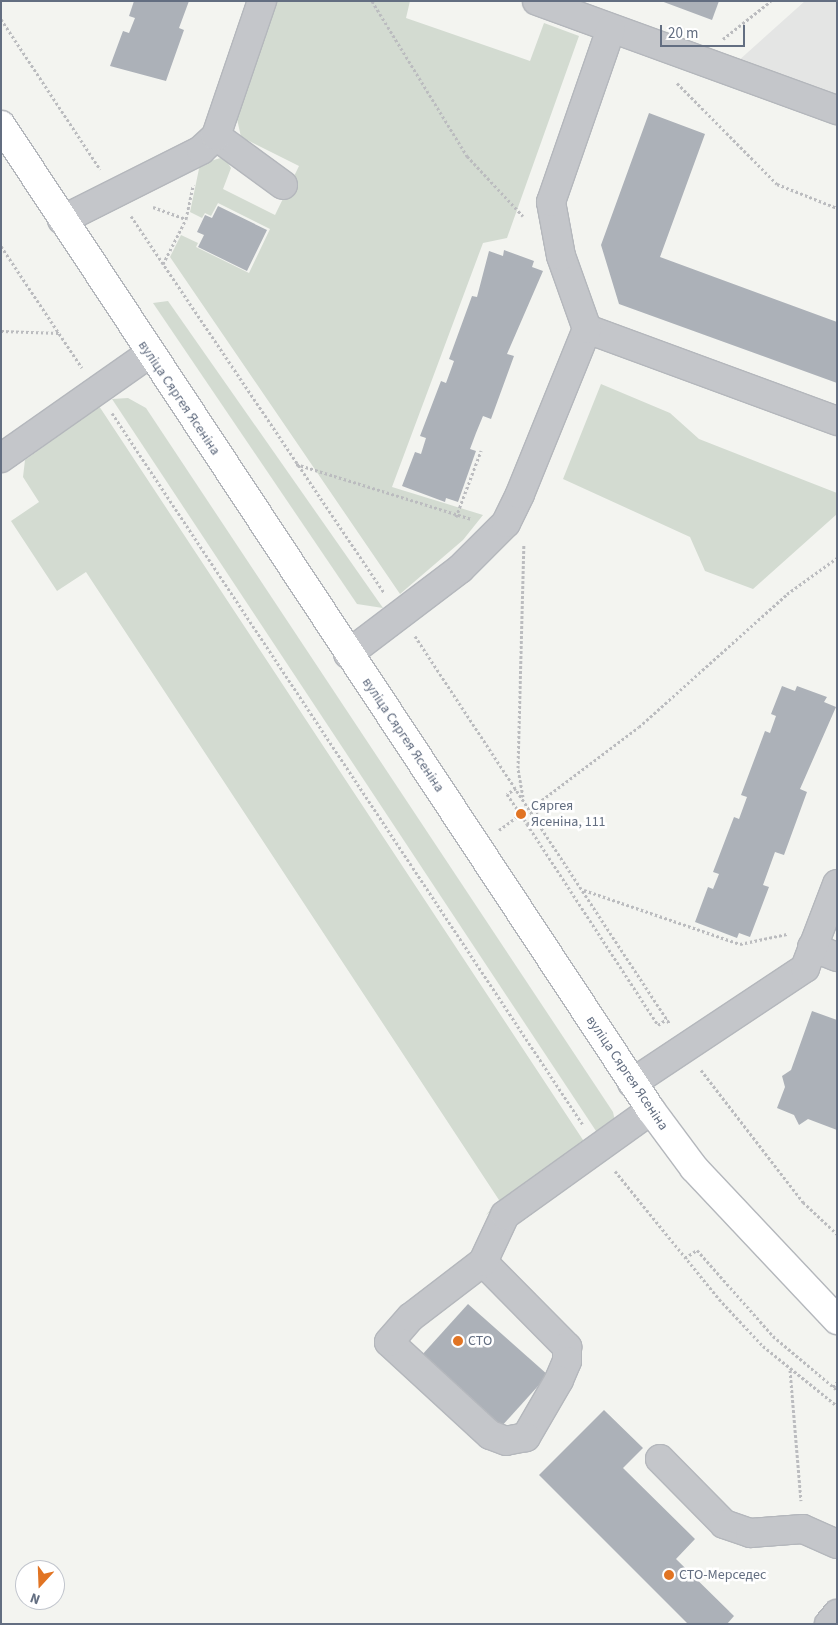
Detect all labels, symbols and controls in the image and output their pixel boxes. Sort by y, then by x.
scale bar [663,15,748,47]
text: 20 m [668,23,698,44]
street label: вуліца Сяргея Ясеніна [134,338,224,458]
street label: вуліца Сяргея Ясеніна [358,675,448,795]
place label: Сяргея Ясеніна, 111 [531,798,606,830]
marker: Сяргея Ясеніна, 111 [515,808,527,820]
street label: вуліца Сяргея Ясеніна [582,1013,672,1133]
place label: СТО [468,1333,492,1349]
marker: СТО [452,1335,464,1347]
north arrow [15,1560,65,1610]
place label: СТО-Мерседес [679,1567,766,1583]
marker: СТО-Мерседес [663,1569,675,1581]
text: N [27,1587,43,1609]

